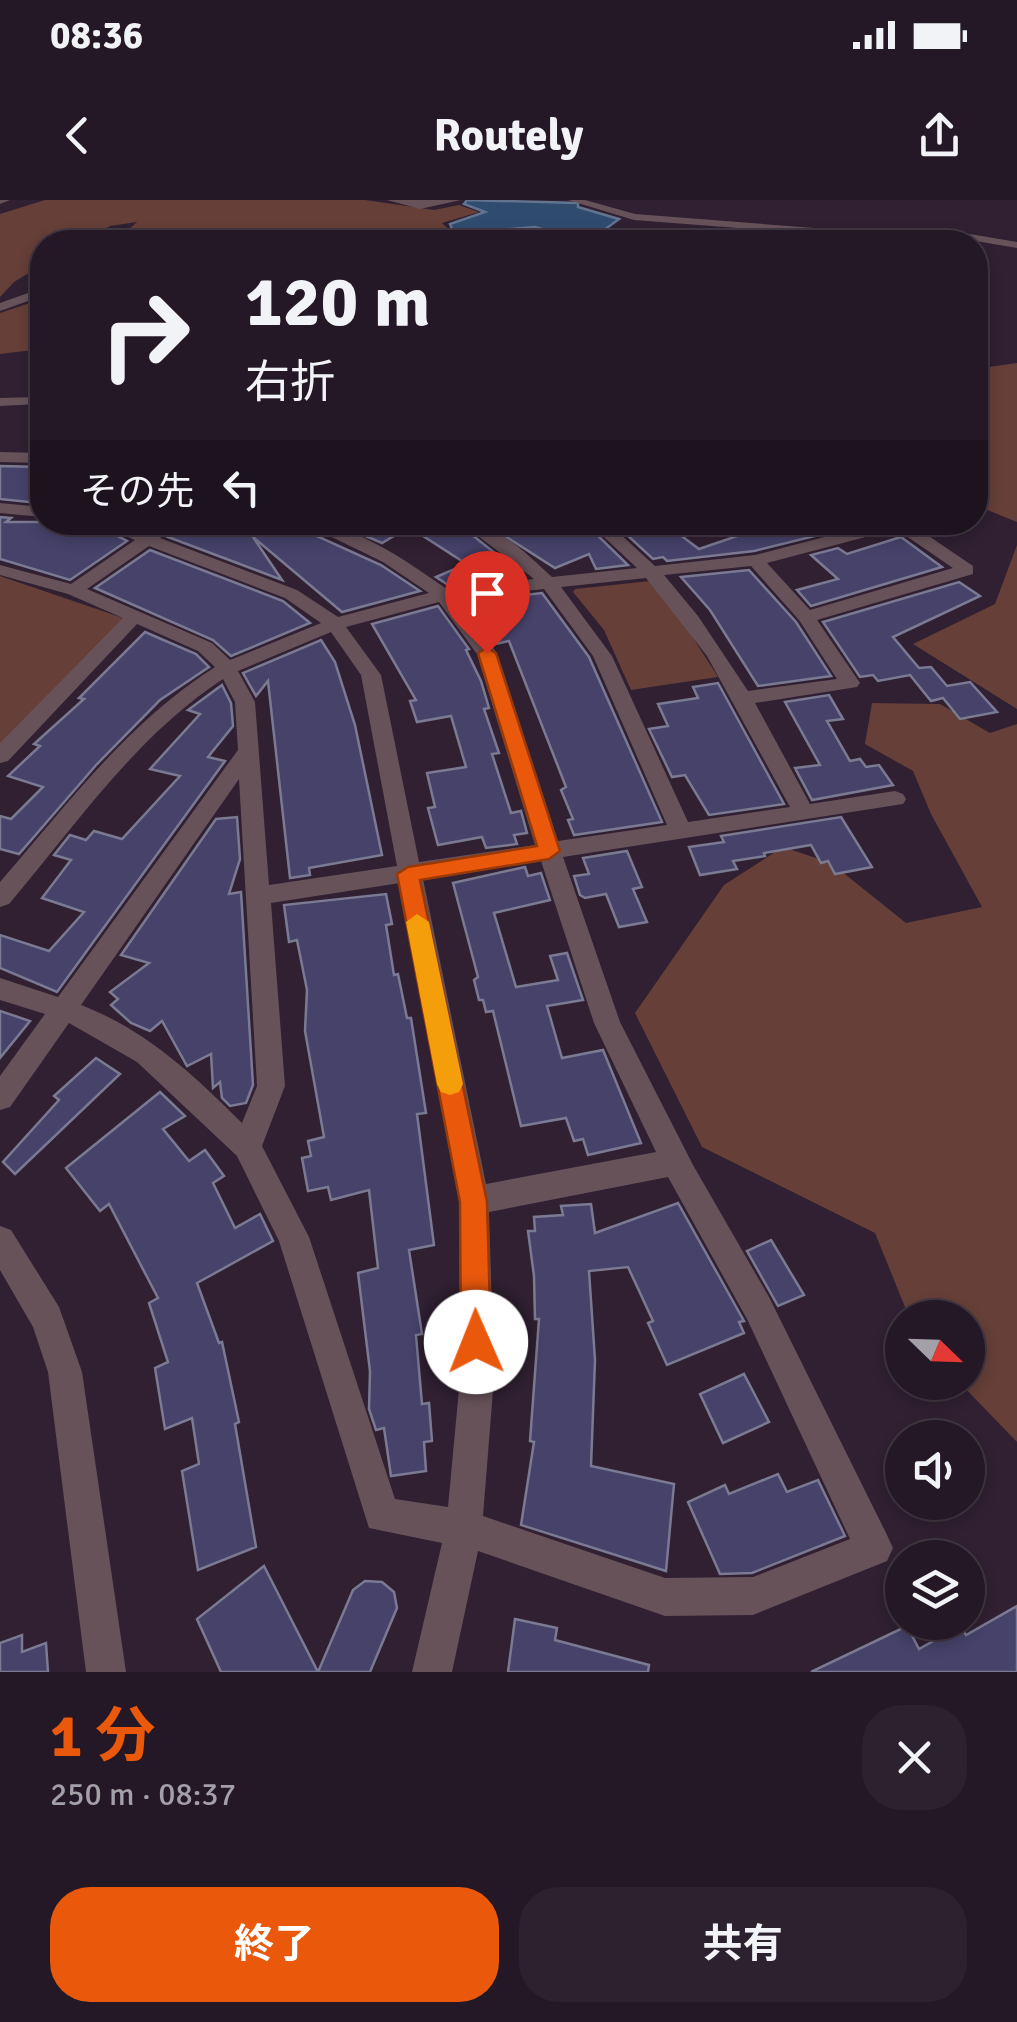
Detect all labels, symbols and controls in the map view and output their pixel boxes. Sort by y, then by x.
text: 08:36 [50,12,143,59]
icon: back [50,108,105,163]
text: Routely [434,108,583,163]
icon: share [912,108,967,163]
text: 120 m [245,259,430,345]
icon: right [80,270,210,400]
text: 右折 [245,355,335,410]
icon: left [214,460,269,515]
text: その先 [80,468,194,515]
pin [445,551,530,654]
icon: arrive [460,566,515,621]
position arrow [424,1290,528,1394]
north arrow [885,1300,985,1400]
map controls [885,1300,985,1640]
button: sound [885,1420,985,1520]
button: layers [885,1540,985,1640]
text: 1 分 [50,1700,156,1774]
button: close [862,1705,967,1810]
text: 250 m · 08:37 [50,1775,236,1814]
button: 終了 [50,1887,499,2002]
button: 共有 [519,1887,967,2002]

